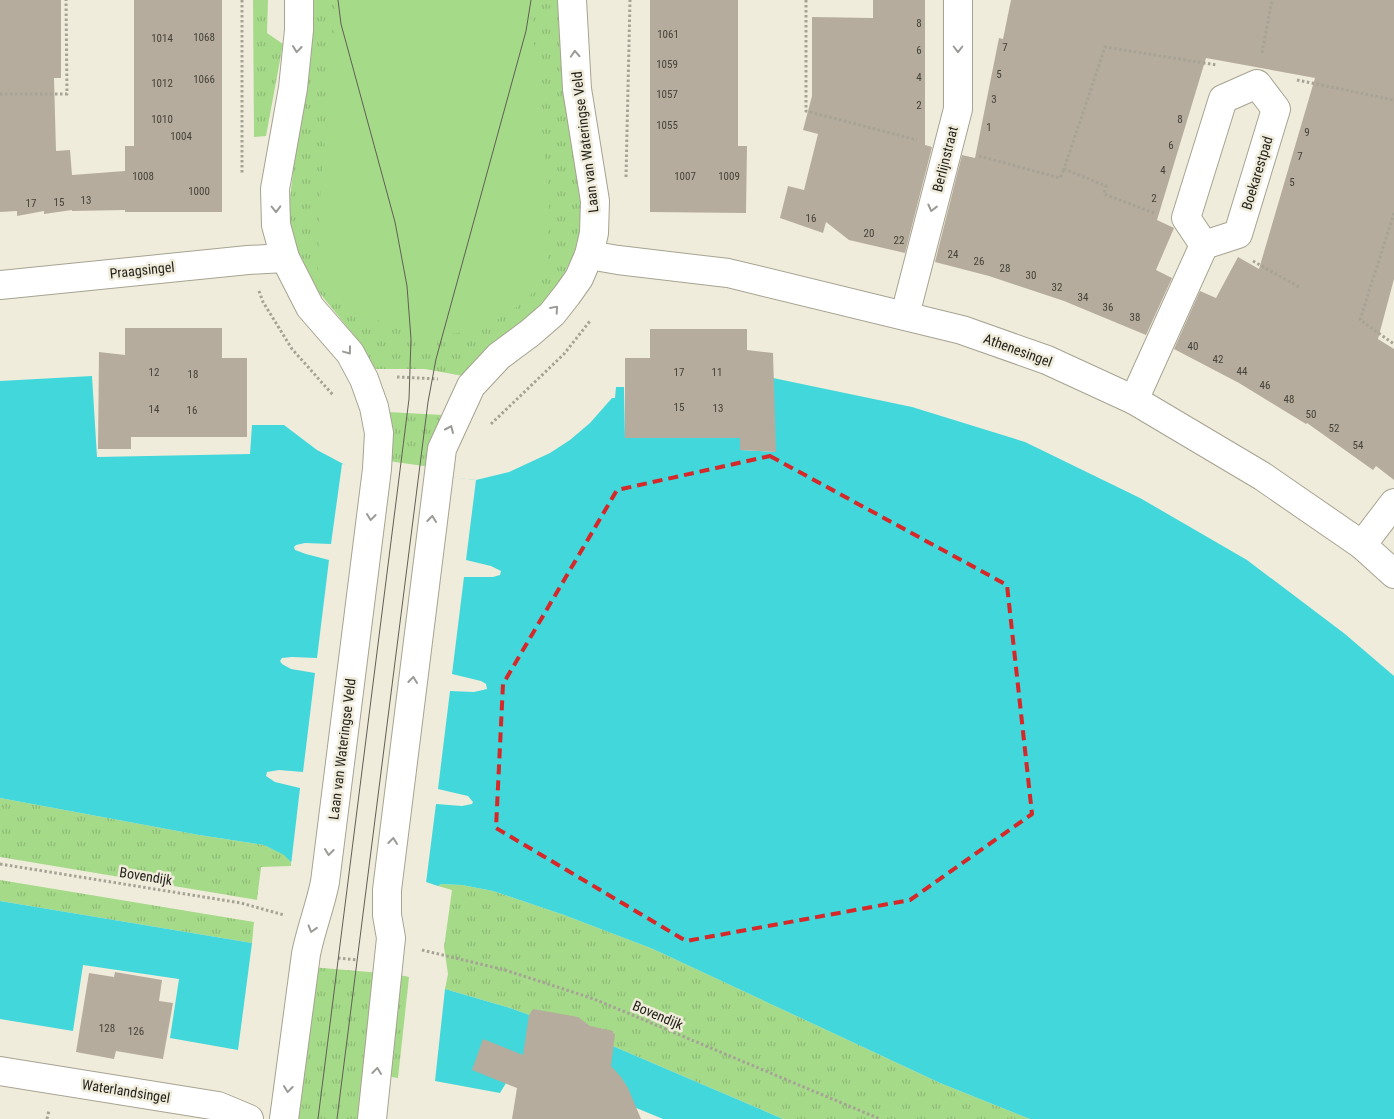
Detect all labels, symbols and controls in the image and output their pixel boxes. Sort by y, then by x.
house number: 8 [916,17,922,30]
house number: 1061 [657,28,679,41]
house number: 1068 [193,31,215,44]
house number: 1014 [151,32,173,45]
house number: 7 [1002,41,1008,54]
house number: 6 [916,44,922,57]
one-way arrow [292,45,303,53]
one-way arrow [953,45,963,53]
one-way arrow [570,50,581,58]
house number: 1059 [656,58,678,71]
house number: 5 [996,68,1002,81]
street label: Laan van Wateringse Veld [568,71,602,213]
house number: 4 [916,71,922,84]
house number: 1066 [193,73,215,86]
house number: 1012 [151,77,173,90]
house number: 1057 [656,88,678,101]
house number: 3 [991,93,997,106]
house number: 2 [916,99,922,112]
house number: 1010 [151,113,173,126]
house number: 8 [1177,113,1183,126]
house number: 1055 [656,119,678,132]
house number: 1 [986,121,992,134]
street label: Berlijnstraat [929,125,961,193]
house number: 9 [1304,126,1310,139]
house number: 1004 [170,130,192,143]
street label: Boekarestpad [1238,134,1276,212]
house number: 6 [1168,139,1174,152]
house number: 7 [1297,150,1303,163]
house number: 4 [1160,164,1166,177]
house number: 1008 [132,170,154,183]
house number: 1007 [674,170,696,183]
house number: 1009 [718,170,740,183]
house number: 5 [1289,176,1295,189]
house number: 1000 [188,185,210,198]
house number: 2 [1151,192,1157,205]
house number: 13 [81,194,91,207]
house number: 15 [54,196,64,209]
house number: 17 [26,197,36,210]
one-way arrow [928,204,938,212]
one-way arrow [271,206,281,214]
house number: 16 [806,212,816,225]
house number: 20 [864,227,874,240]
house number: 22 [894,234,904,247]
house number: 24 [948,248,959,261]
house number: 26 [974,255,984,268]
street label: Praagsingel [109,259,175,281]
house number: 28 [1000,262,1010,275]
house number: 30 [1026,269,1036,282]
house number: 32 [1052,281,1062,294]
house number: 34 [1078,291,1089,304]
house number: 36 [1103,301,1113,314]
one-way arrow [549,306,558,315]
house number: 38 [1130,311,1140,324]
street label: Athenesingel [982,330,1054,370]
house number: 40 [1188,340,1198,353]
one-way arrow [342,345,350,354]
house number: 42 [1213,353,1223,366]
house number: 44 [1237,365,1248,378]
house number: 12 [149,366,159,379]
house number: 17 [674,366,684,379]
house number: 11 [712,366,722,379]
house number: 18 [188,368,198,381]
house number: 46 [1260,379,1270,392]
house number: 48 [1284,393,1294,406]
house number: 15 [674,401,684,414]
house number: 13 [713,402,723,415]
house number: 14 [149,403,160,416]
house number: 16 [187,404,197,417]
house number: 50 [1306,408,1316,421]
house number: 52 [1329,422,1339,435]
one-way arrow [443,425,454,434]
house number: 54 [1353,439,1364,452]
one-way arrow [366,513,377,521]
one-way arrow [427,514,437,523]
one-way arrow [407,676,418,684]
street label: Laan van Wateringse Veld [325,678,359,820]
one-way arrow [387,837,398,845]
one-way arrow [324,848,335,856]
street label: Bovendijk [118,864,174,888]
one-way arrow [308,924,318,932]
street label: Bovendijk [630,997,686,1033]
house number: 128 [99,1022,115,1035]
house number: 126 [128,1025,144,1038]
one-way arrow [371,1066,381,1075]
street label: Waterlandsingel [81,1076,171,1106]
one-way arrow [283,1085,294,1093]

